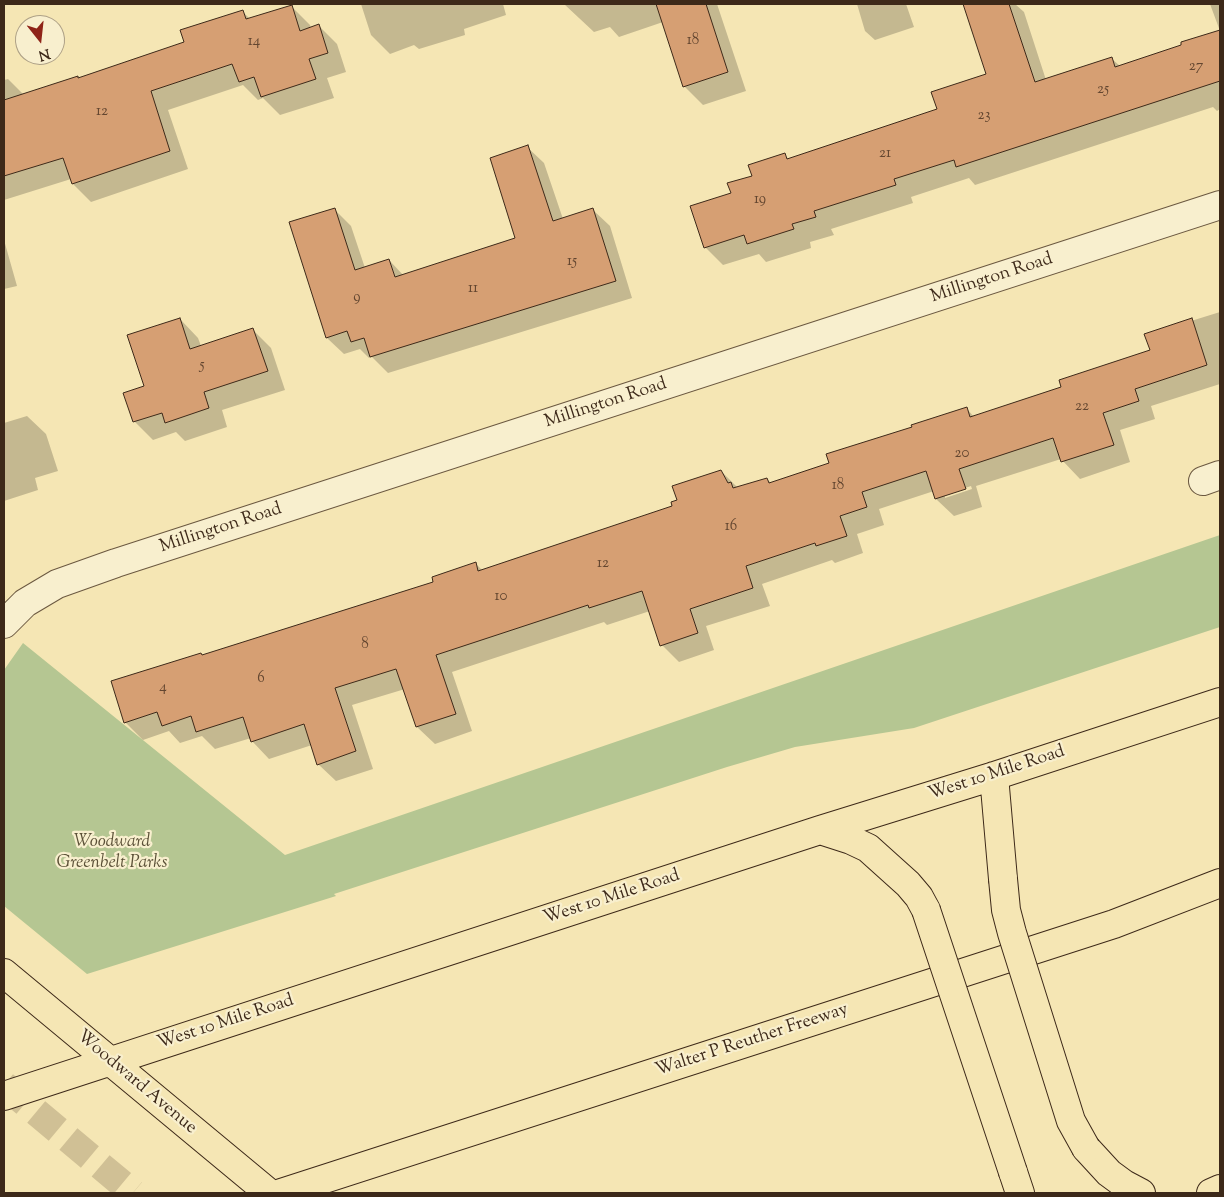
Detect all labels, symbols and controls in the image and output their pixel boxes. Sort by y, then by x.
north arrow [15,15,65,65]
house number: 18 [687,32,699,50]
house number: 14 [248,33,260,51]
text: N [36,42,52,65]
house number: 27 [1189,58,1203,76]
house number: 25 [1097,81,1109,99]
house number: 12 [96,103,108,121]
house number: 23 [977,107,991,125]
house number: 21 [879,145,891,163]
house number: 19 [754,191,766,209]
street label: Millington Road [928,249,1056,309]
house number: 15 [567,253,577,271]
house number: 11 [468,280,478,298]
house number: 9 [353,289,361,307]
house number: 5 [199,357,205,375]
street label: Millington Road [542,374,670,434]
house number: 22 [1075,398,1089,416]
house number: 20 [955,445,969,463]
house number: 18 [832,477,844,495]
street label: Millington Road [157,499,285,559]
house number: 16 [725,518,737,536]
house number: 12 [597,555,609,573]
house number: 10 [495,588,507,606]
house number: 8 [361,636,369,654]
house number: 6 [257,670,265,688]
house number: 4 [159,679,167,697]
street label: West 10 Mile Road [926,742,1068,806]
park label: Woodward Greenbelt Parks [57,832,167,874]
street label: West 10 Mile Road [541,866,683,930]
street label: West 10 Mile Road [155,991,297,1055]
street label: Walter P Reuther Freeway [653,1000,851,1082]
street label: Woodward Avenue [71,1026,201,1140]

